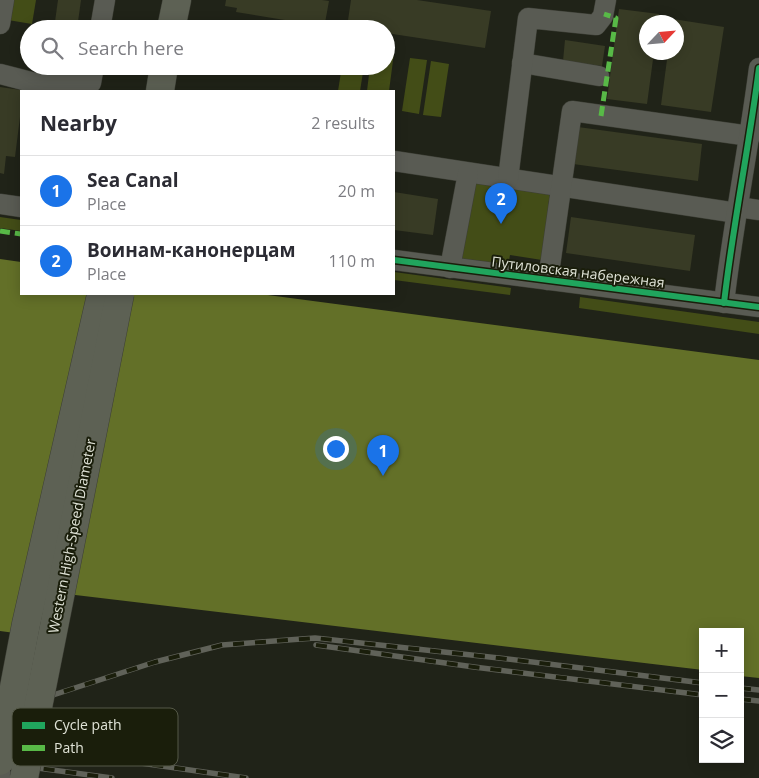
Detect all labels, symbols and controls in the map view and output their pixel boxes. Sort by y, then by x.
north arrow [639,15,684,60]
search box [20,20,395,75]
icon: search [38,34,66,62]
text: Search here [78,35,184,61]
text: Nearby [40,109,117,137]
text: 2 results [311,112,375,134]
text: Sea Canal [87,167,178,193]
text: 1 [51,180,61,202]
text: 20 m [338,180,375,202]
pin: 2 [485,183,517,224]
text: Place [87,193,126,215]
text: Воинам-канонерцам [87,237,295,263]
text: 2 [51,250,61,272]
text: 110 m [329,250,375,272]
street label: Путиловская набережная [490,251,666,292]
text: Place [87,263,126,285]
pin: 1 [367,435,399,476]
your location [323,436,349,462]
street label: Western High-Speed Diameter [43,437,100,635]
map controls [699,628,744,763]
button: + [699,628,744,673]
button: − [699,673,744,718]
legend [12,708,178,766]
text: Cycle path [54,715,122,734]
button: layers [699,718,744,763]
text: Path [54,738,84,757]

